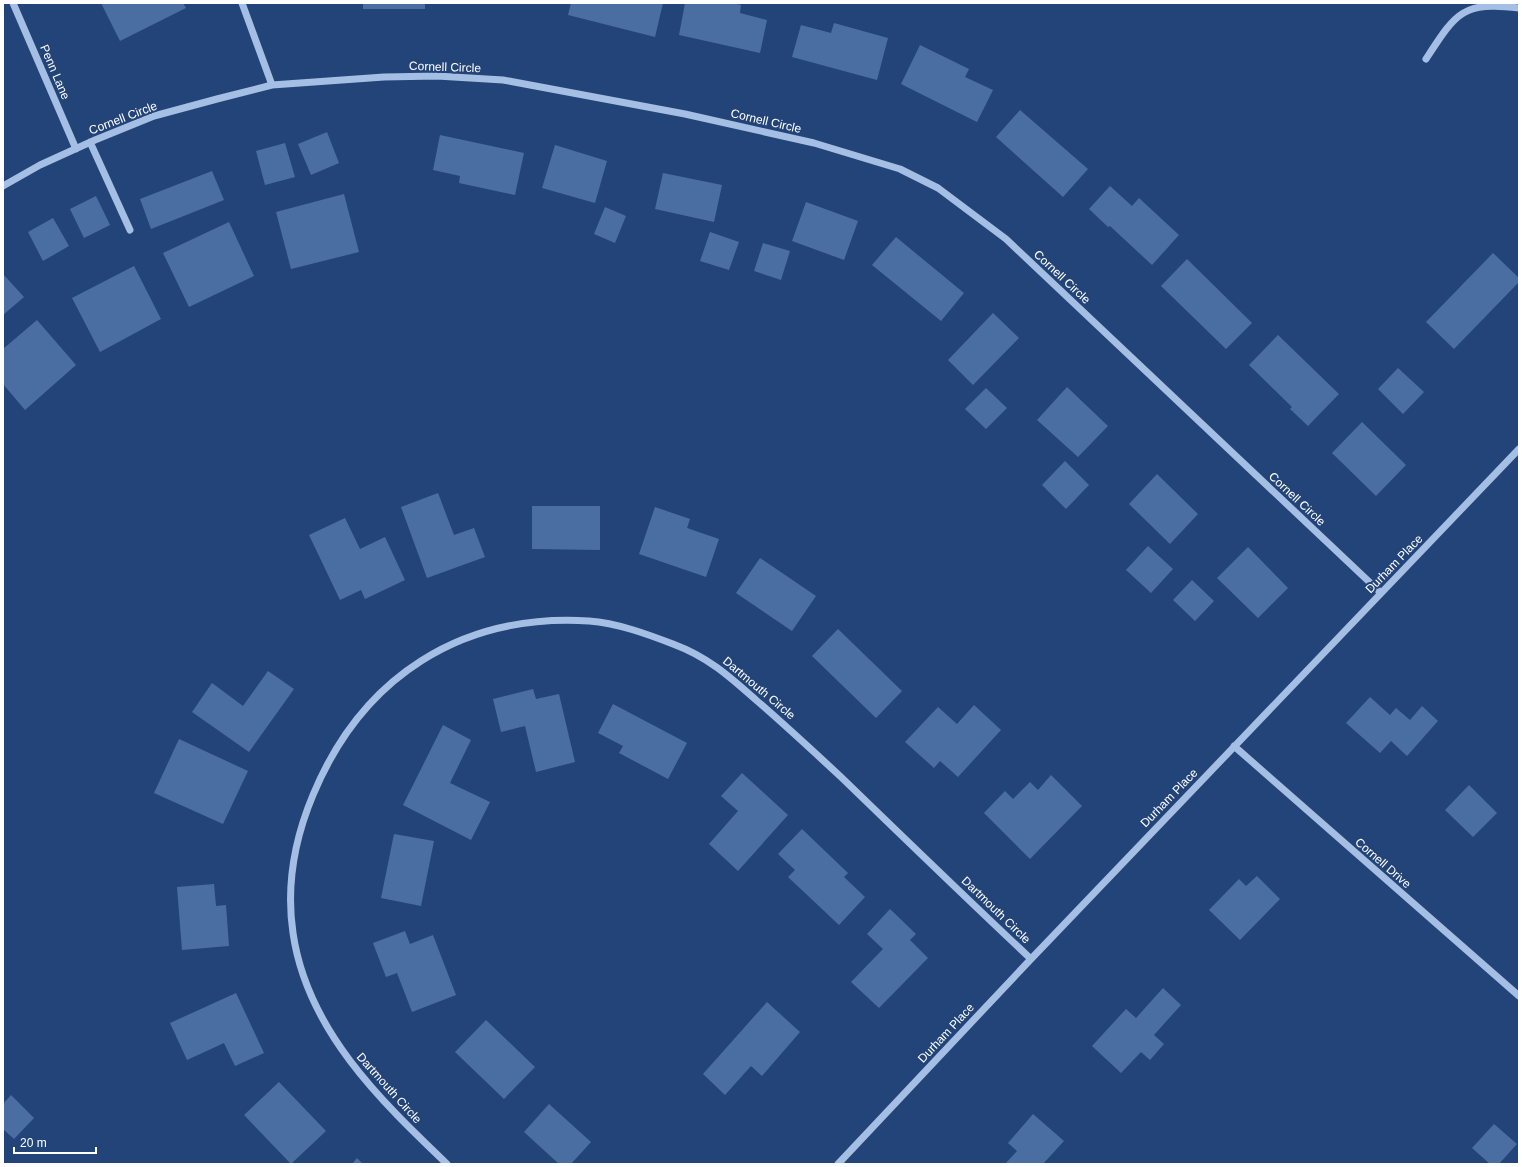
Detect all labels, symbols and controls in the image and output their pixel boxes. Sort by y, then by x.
street label: Penn Lane [37,43,73,102]
street label: Cornell Circle [409,59,482,75]
street label: Cornell Circle [87,98,159,137]
street label: Cornell Circle [729,106,803,136]
street label: Cornell Circle [1031,247,1093,307]
street label: Cornell Circle [1266,469,1328,529]
street label: Durham Place [1363,532,1426,596]
street label: Dartmouth Circle [720,654,798,723]
street label: Durham Place [1138,766,1201,830]
street label: Cornell Drive [1352,835,1414,891]
street label: Dartmouth Circle [959,874,1033,947]
street label: Durham Place [915,1000,977,1066]
street label: Dartmouth Circle [354,1050,425,1126]
scale bar [14,1129,96,1155]
text: 20 m [20,1136,47,1150]

